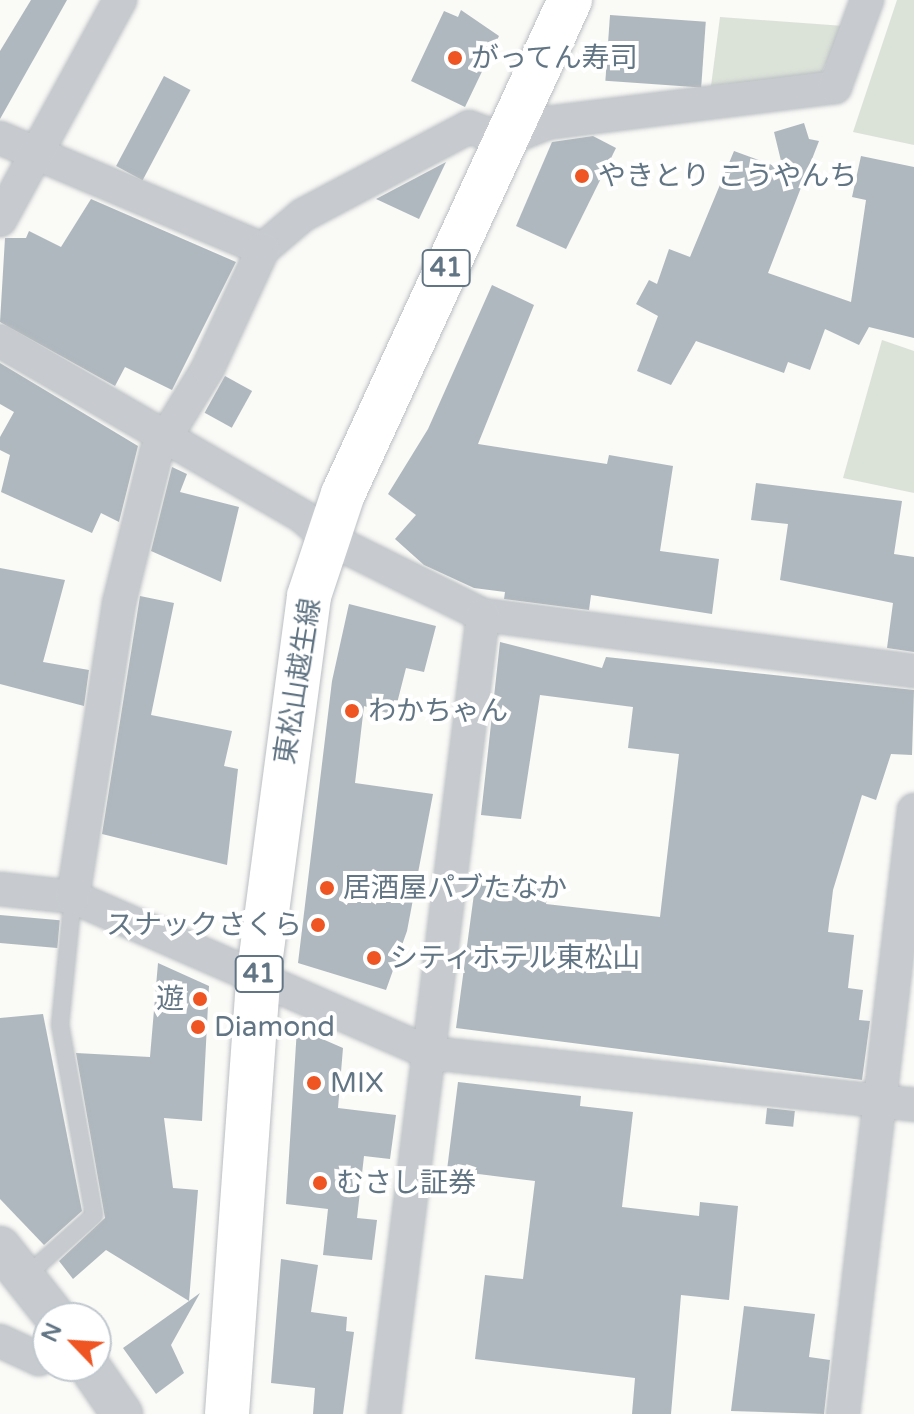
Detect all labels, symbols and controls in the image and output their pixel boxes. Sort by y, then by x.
place label: がってん寿司 [471,41,639,75]
marker: がってん寿司 [446,49,464,67]
place label: やきとり こうやんち [598,159,857,193]
marker: やきとり こうやんち [573,167,591,185]
road number: 41 [420,246,472,290]
street label: 東松山越生線 [268,595,328,767]
place label: わかちゃん [368,694,508,728]
marker: わかちゃん [343,702,361,720]
place label: 居酒屋パブたなか [343,871,567,905]
marker: 居酒屋パブたなか [318,879,336,897]
place label: スナックさくら [106,908,302,942]
marker: スナックさくら [309,916,327,934]
place label: シティホテル東松山 [390,941,642,975]
marker: シティホテル東松山 [365,949,383,967]
road number: 41 [233,952,285,996]
place label: 遊 [156,982,184,1016]
marker: 遊 [191,990,209,1008]
place label: Diamond [214,1010,335,1044]
marker: Diamond [189,1018,207,1036]
place label: MIX [330,1066,384,1100]
marker: MIX [305,1074,323,1092]
place label: むさし証券 [336,1166,476,1200]
marker: むさし証券 [311,1174,329,1192]
north arrow [32,1302,112,1382]
text: N [37,1319,68,1346]

